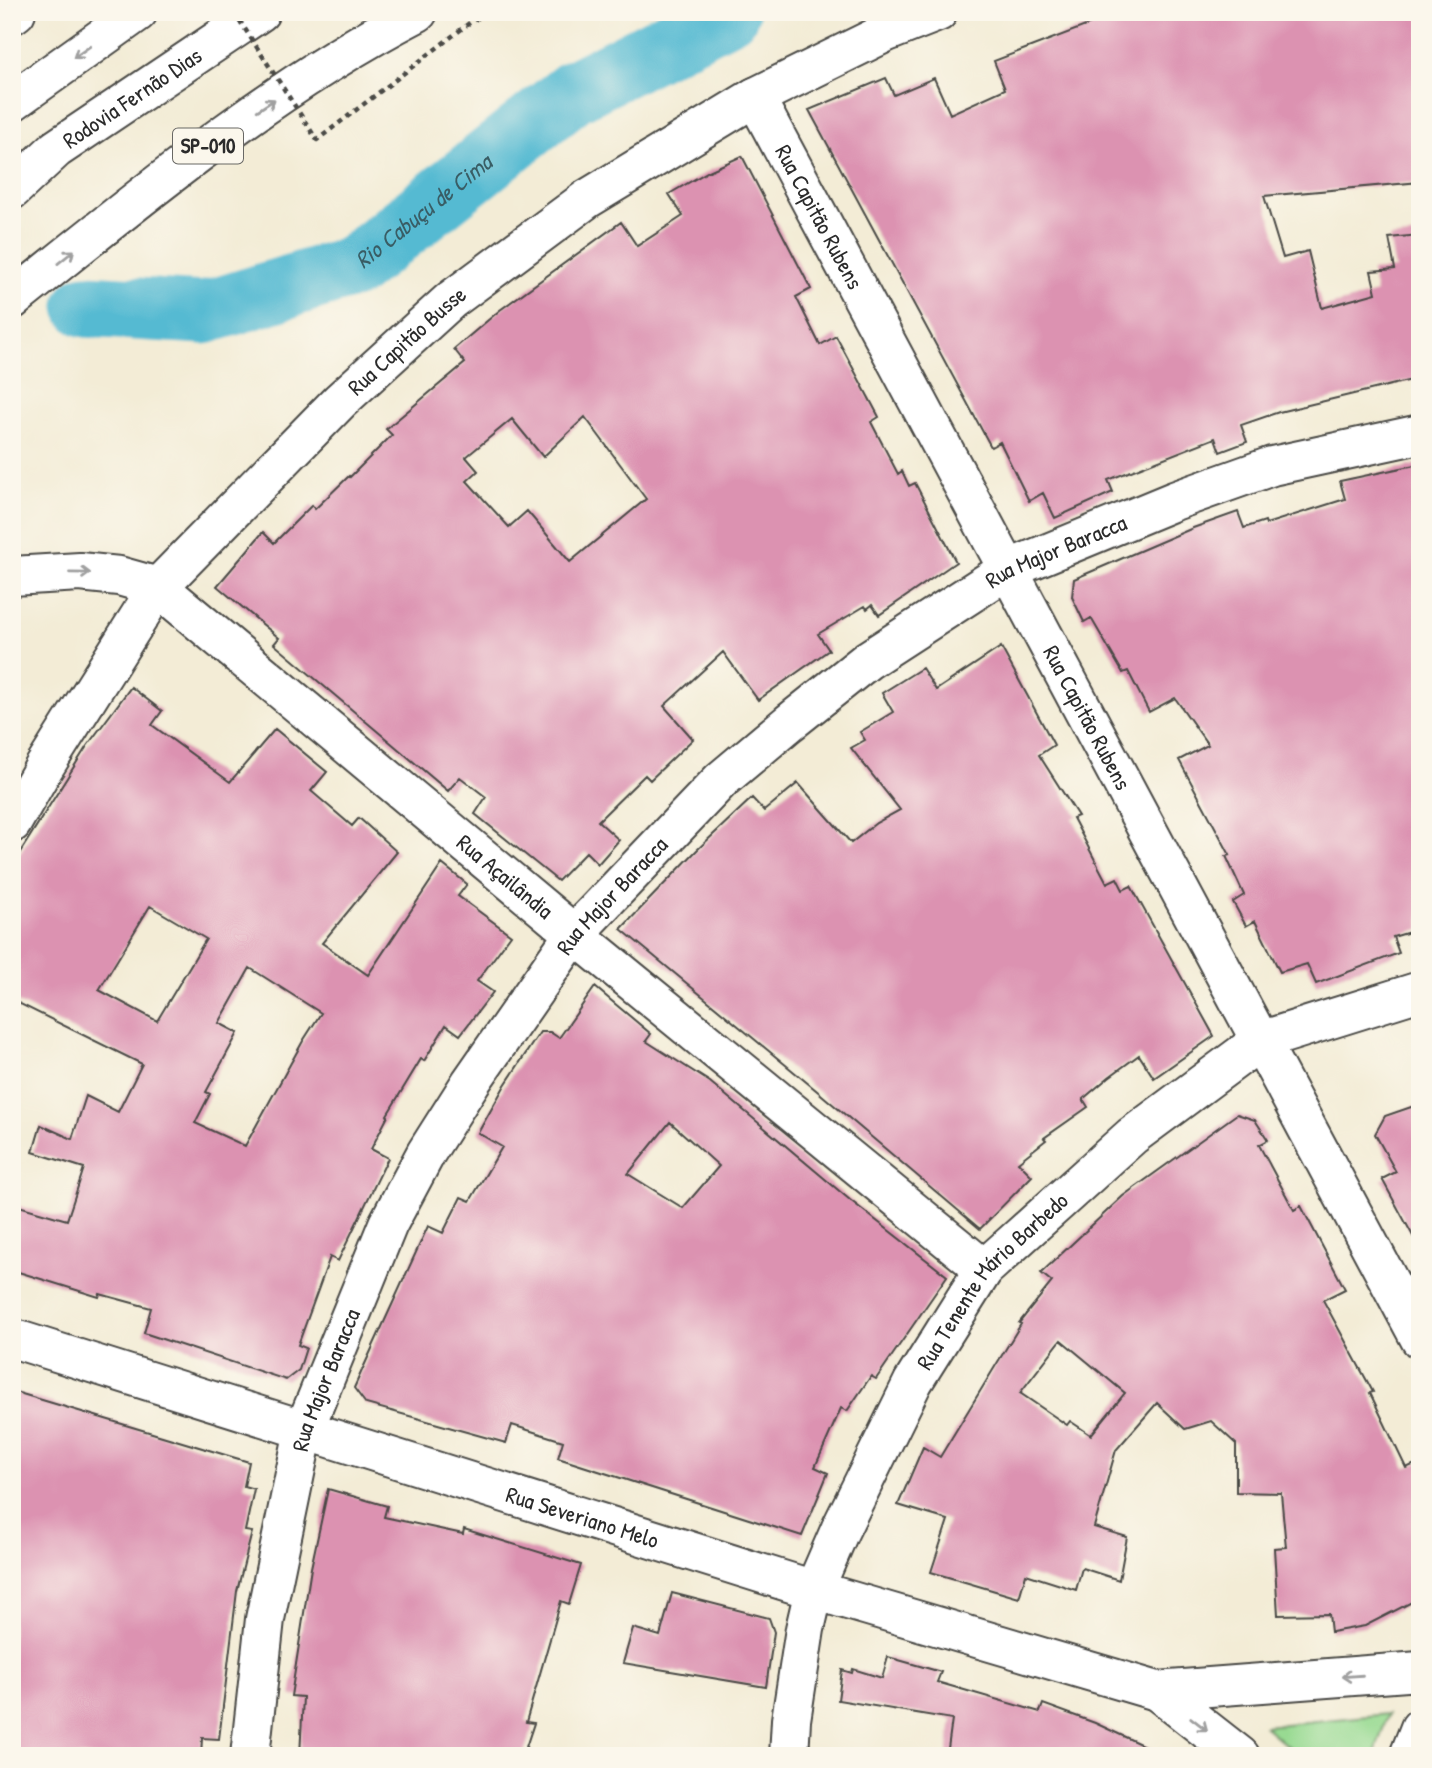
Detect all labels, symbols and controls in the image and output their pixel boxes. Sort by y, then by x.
street label: Rodovia Fernão Dias [56,39,208,155]
one-way arrow [73,45,92,59]
one-way arrow [256,98,276,112]
road number: SP-010 [173,128,243,164]
street label: Rua Capitão Rubens [768,139,871,295]
water label: Rio Cabuçu de Cima [348,144,500,275]
one-way arrow [56,249,74,265]
street label: Rua Capitão Busse [341,278,472,402]
street label: Rua Major Baracca [979,506,1131,595]
one-way arrow [69,566,92,580]
street label: Rua Capitão Rubens [1036,640,1139,795]
street label: Rua Açailândia [451,827,560,926]
street label: Rua Major Baracca [548,829,674,960]
street label: Rua Tenente Mário Barbedo [909,1185,1074,1375]
street label: Rua Major Baracca [284,1304,367,1454]
street label: Rua Severiano Melo [502,1478,663,1555]
one-way arrow [1341,1670,1363,1683]
one-way arrow [1189,1716,1207,1731]

